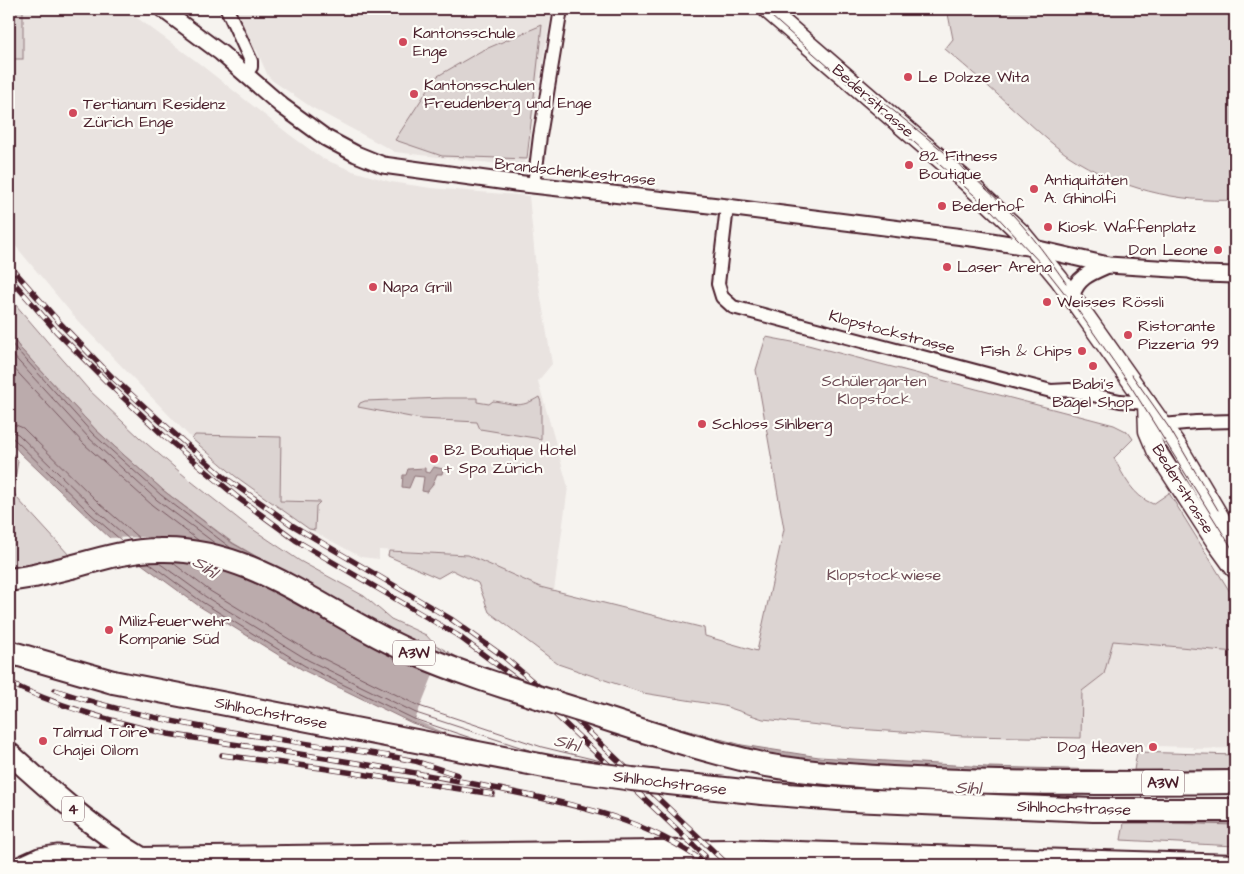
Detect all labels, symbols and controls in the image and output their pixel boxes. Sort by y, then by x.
place label: Kantonsschule Enge [413,22,516,63]
marker: Kantonsschule Enge [397,36,409,48]
street label: Bederstrasse [827,59,919,143]
place label: Le Dolzze Wita [918,66,1029,88]
marker: Le Dolzze Wita [902,71,914,83]
place label: Kantonsschulen Freudenberg und Enge [424,74,592,115]
marker: Kantonsschulen Freudenberg und Enge [408,88,420,100]
place label: Tertianum Residenz Zürich Enge [83,93,226,134]
marker: Tertianum Residenz Zürich Enge [67,107,79,119]
place label: 82 Fitness Boutique [919,145,998,185]
street label: Brandschenkestrasse [493,153,657,191]
marker: 82 Fitness Boutique [903,159,915,171]
place label: Antiquitäten A. Ghinolfi [1044,169,1128,209]
marker: Antiquitäten A. Ghinolfi [1028,183,1040,195]
place label: Bederhof [952,195,1025,217]
marker: Bederhof [936,200,948,212]
place label: Kiosk Waffenplatz [1058,216,1196,238]
marker: Kiosk Waffenplatz [1042,221,1054,233]
place label: Don Leone [1129,239,1208,261]
marker: Don Leone [1212,244,1224,256]
place label: Laser Arena [957,256,1052,278]
marker: Laser Arena [941,261,953,273]
place label: Napa Grill [383,276,452,298]
marker: Napa Grill [367,281,379,293]
place label: Weisses Rössli [1057,291,1164,313]
marker: Weisses Rössli [1041,296,1053,308]
street label: Klopstockstrasse [826,305,958,360]
place label: Ristorante Pizzeria 99 [1138,315,1219,355]
marker: Ristorante Pizzeria 99 [1122,329,1134,341]
place label: Fish & Chips [980,340,1072,362]
marker: Fish & Chips [1076,345,1088,357]
marker: Babi's Bagel Shop [1087,360,1099,372]
park label: Schülergarten Klopstock [822,370,926,410]
place label: Babi's Bagel Shop [1052,373,1134,414]
place label: Schloss Sihlberg [712,413,832,436]
marker: Schloss Sihlberg [696,418,708,430]
place label: B2 Boutique Hotel + Spa Zürich [444,439,576,479]
street label: Bederstrasse [1147,440,1220,538]
marker: B2 Boutique Hotel + Spa Zürich [428,453,440,465]
water label: Sihl [187,549,225,586]
park label: Klopstockwiese [827,564,941,586]
place label: Milizfeuerwehr Kompanie Süd [119,610,230,650]
marker: Milizfeuerwehr Kompanie Süd [103,624,115,636]
road number: A3W [393,640,435,666]
street label: Sihlhochstrasse [213,691,330,735]
place label: Talmud Toire Chajei Oilom [53,721,148,761]
water label: Sihl [551,728,585,759]
marker: Talmud Toire Chajei Oilom [37,735,49,747]
place label: Dog Heaven [1058,736,1143,759]
marker: Dog Heaven [1147,741,1159,753]
street label: Sihlhochstrasse [612,765,728,801]
road number: A3W [1142,770,1184,796]
water label: Sihl [955,775,984,801]
street label: Sihlhochstrasse [1017,795,1132,821]
road number: 4 [62,796,84,822]

